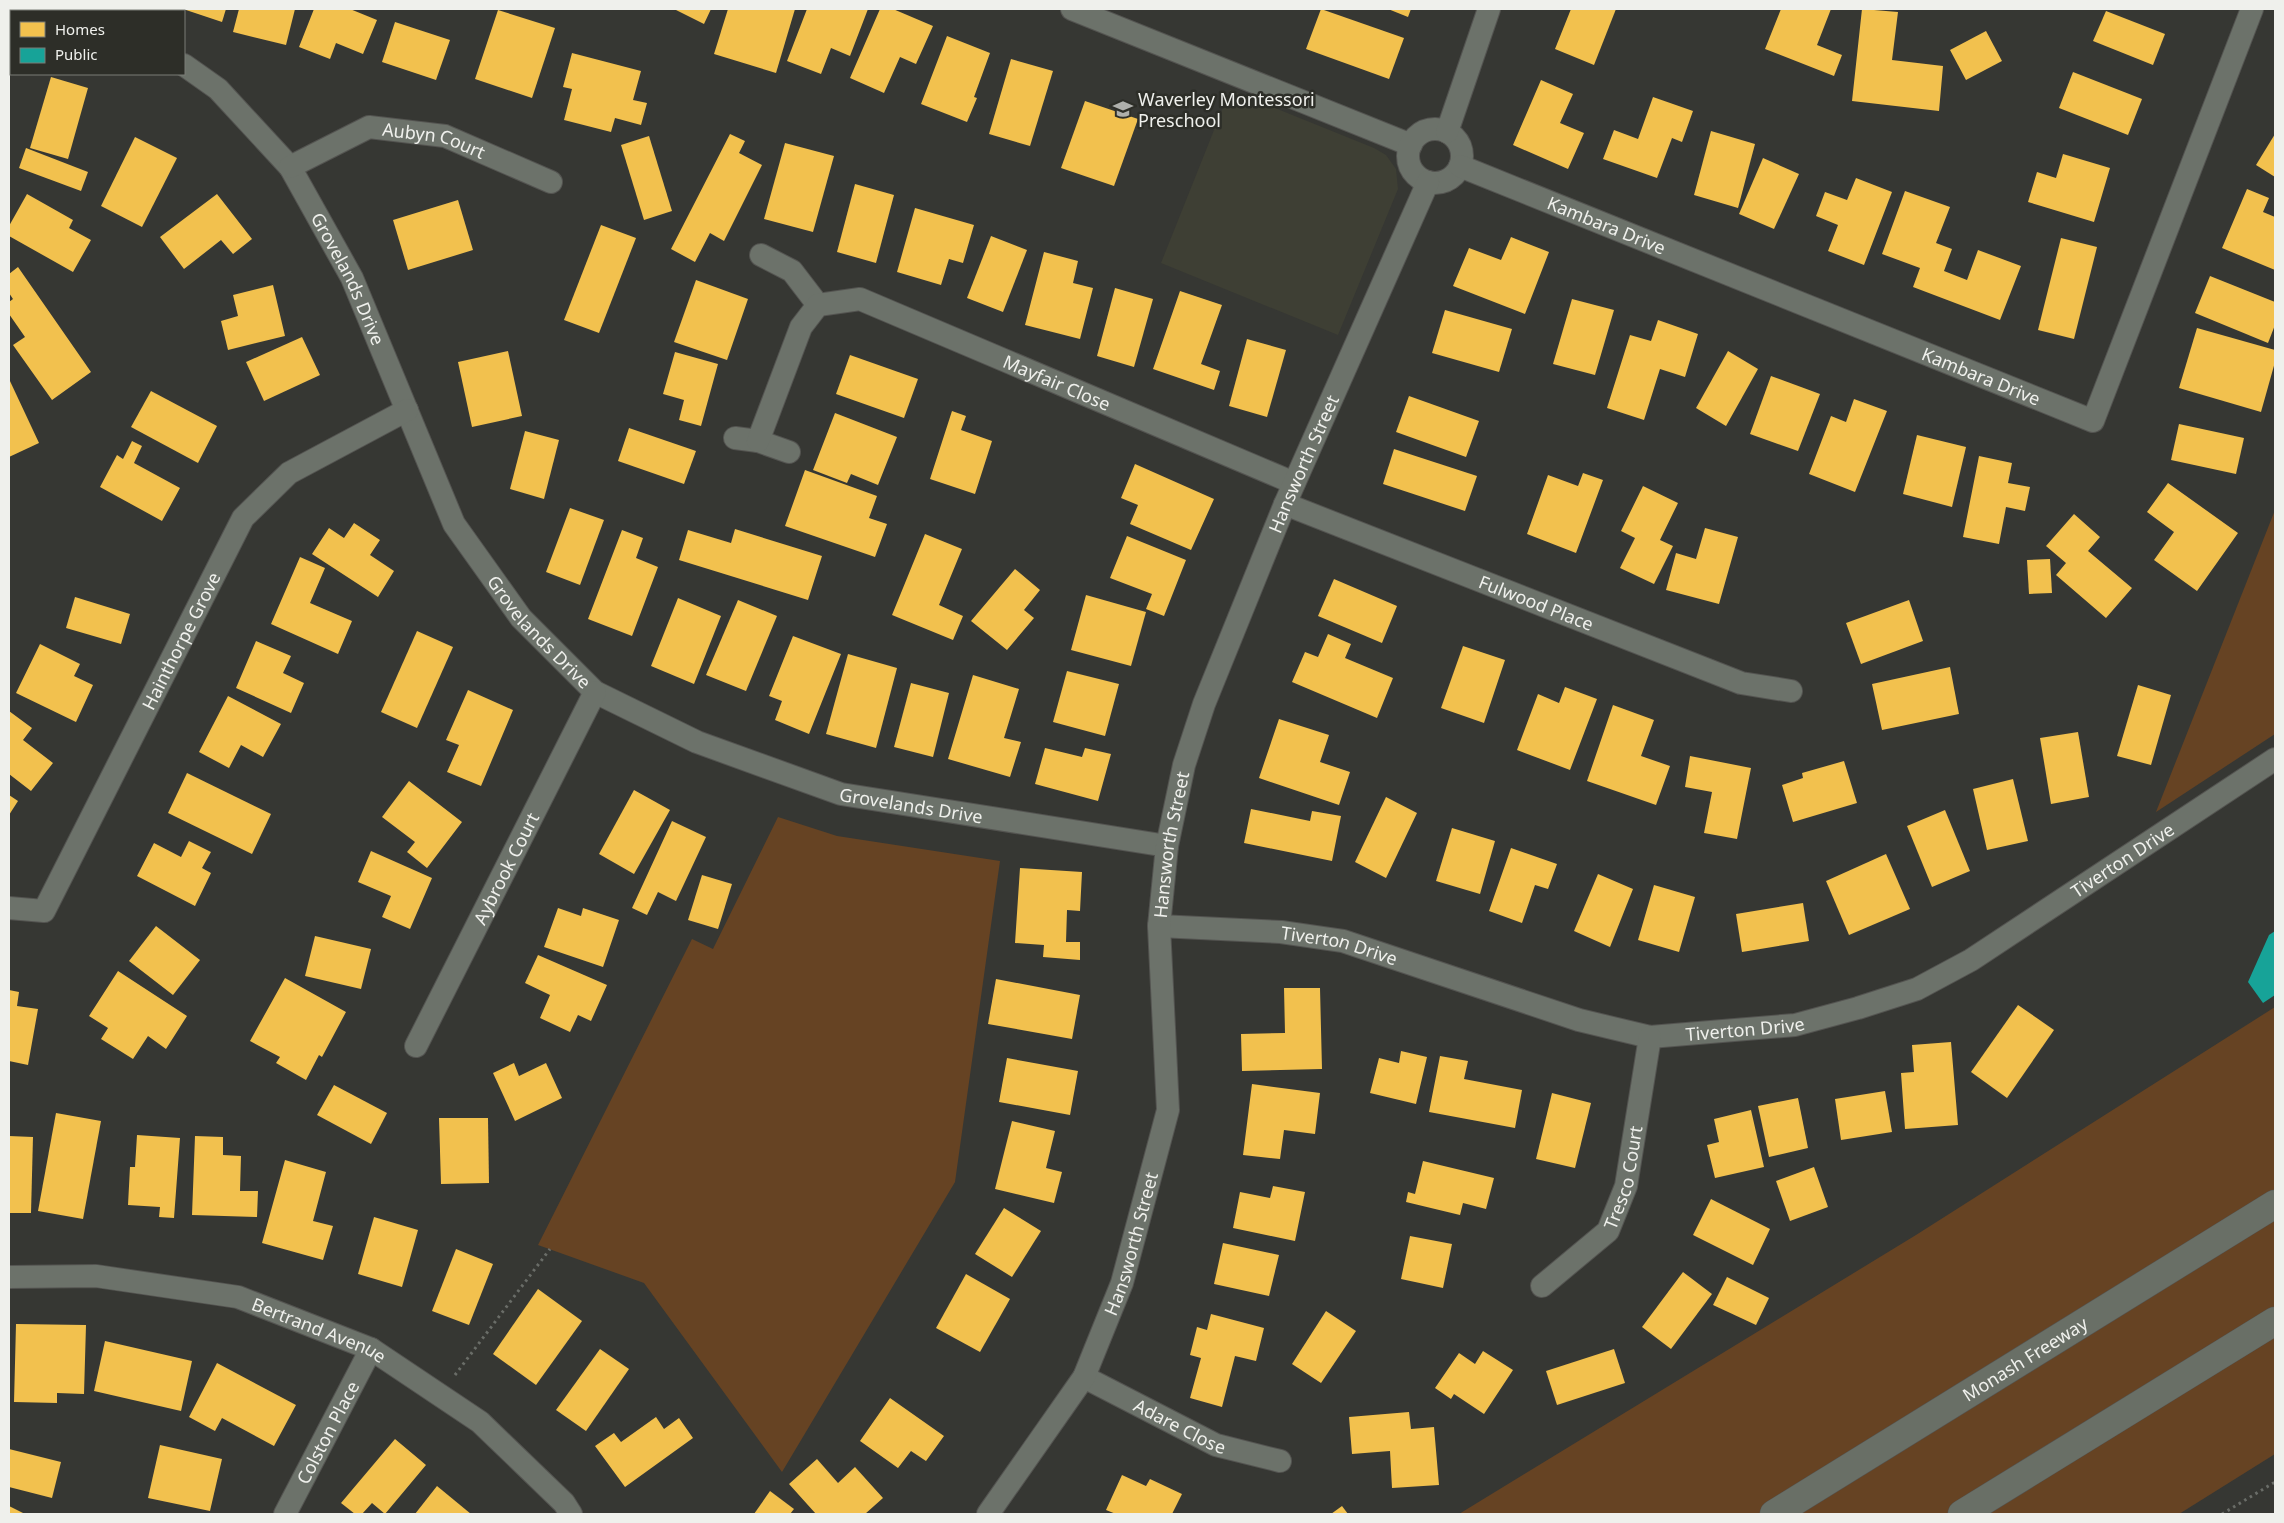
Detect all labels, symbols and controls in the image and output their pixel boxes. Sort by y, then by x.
legend [10,10,185,75]
text: Homes [55,19,105,39]
text: Public [55,44,98,64]
place label: Waverley Montessori Preschool [1138,87,1315,132]
school or university icon: Waverley Montessori Preschool [1112,98,1134,120]
street label: Aubyn Court [381,117,489,164]
street label: Kambara Drive [1544,190,1669,260]
street label: Grovelands Drive [306,208,390,349]
street label: Kambara Drive [1919,341,2044,411]
street label: Mayfair Close [1000,349,1114,416]
street label: Hansworth Street [1263,391,1344,536]
street label: Hainthorpe Grove [136,568,226,714]
street label: Fulwood Place [1475,569,1597,636]
street label: Grovelands Drive [482,570,597,694]
street label: Hansworth Street [1148,769,1194,919]
street label: Grovelands Drive [838,782,985,828]
street label: Aybrook Court [467,808,544,928]
street label: Tiverton Drive [2066,817,2179,903]
street label: Tiverton Drive [1280,920,1401,970]
street label: Tiverton Drive [1685,1011,1807,1046]
street label: Tresco Court [1598,1123,1648,1233]
street label: Hansworth Street [1098,1169,1163,1319]
street label: Bertrand Avenue [248,1292,391,1368]
street label: Monash Freeway [1958,1311,2093,1407]
street label: Colston Place [291,1377,364,1488]
street label: Adare Close [1130,1393,1228,1459]

